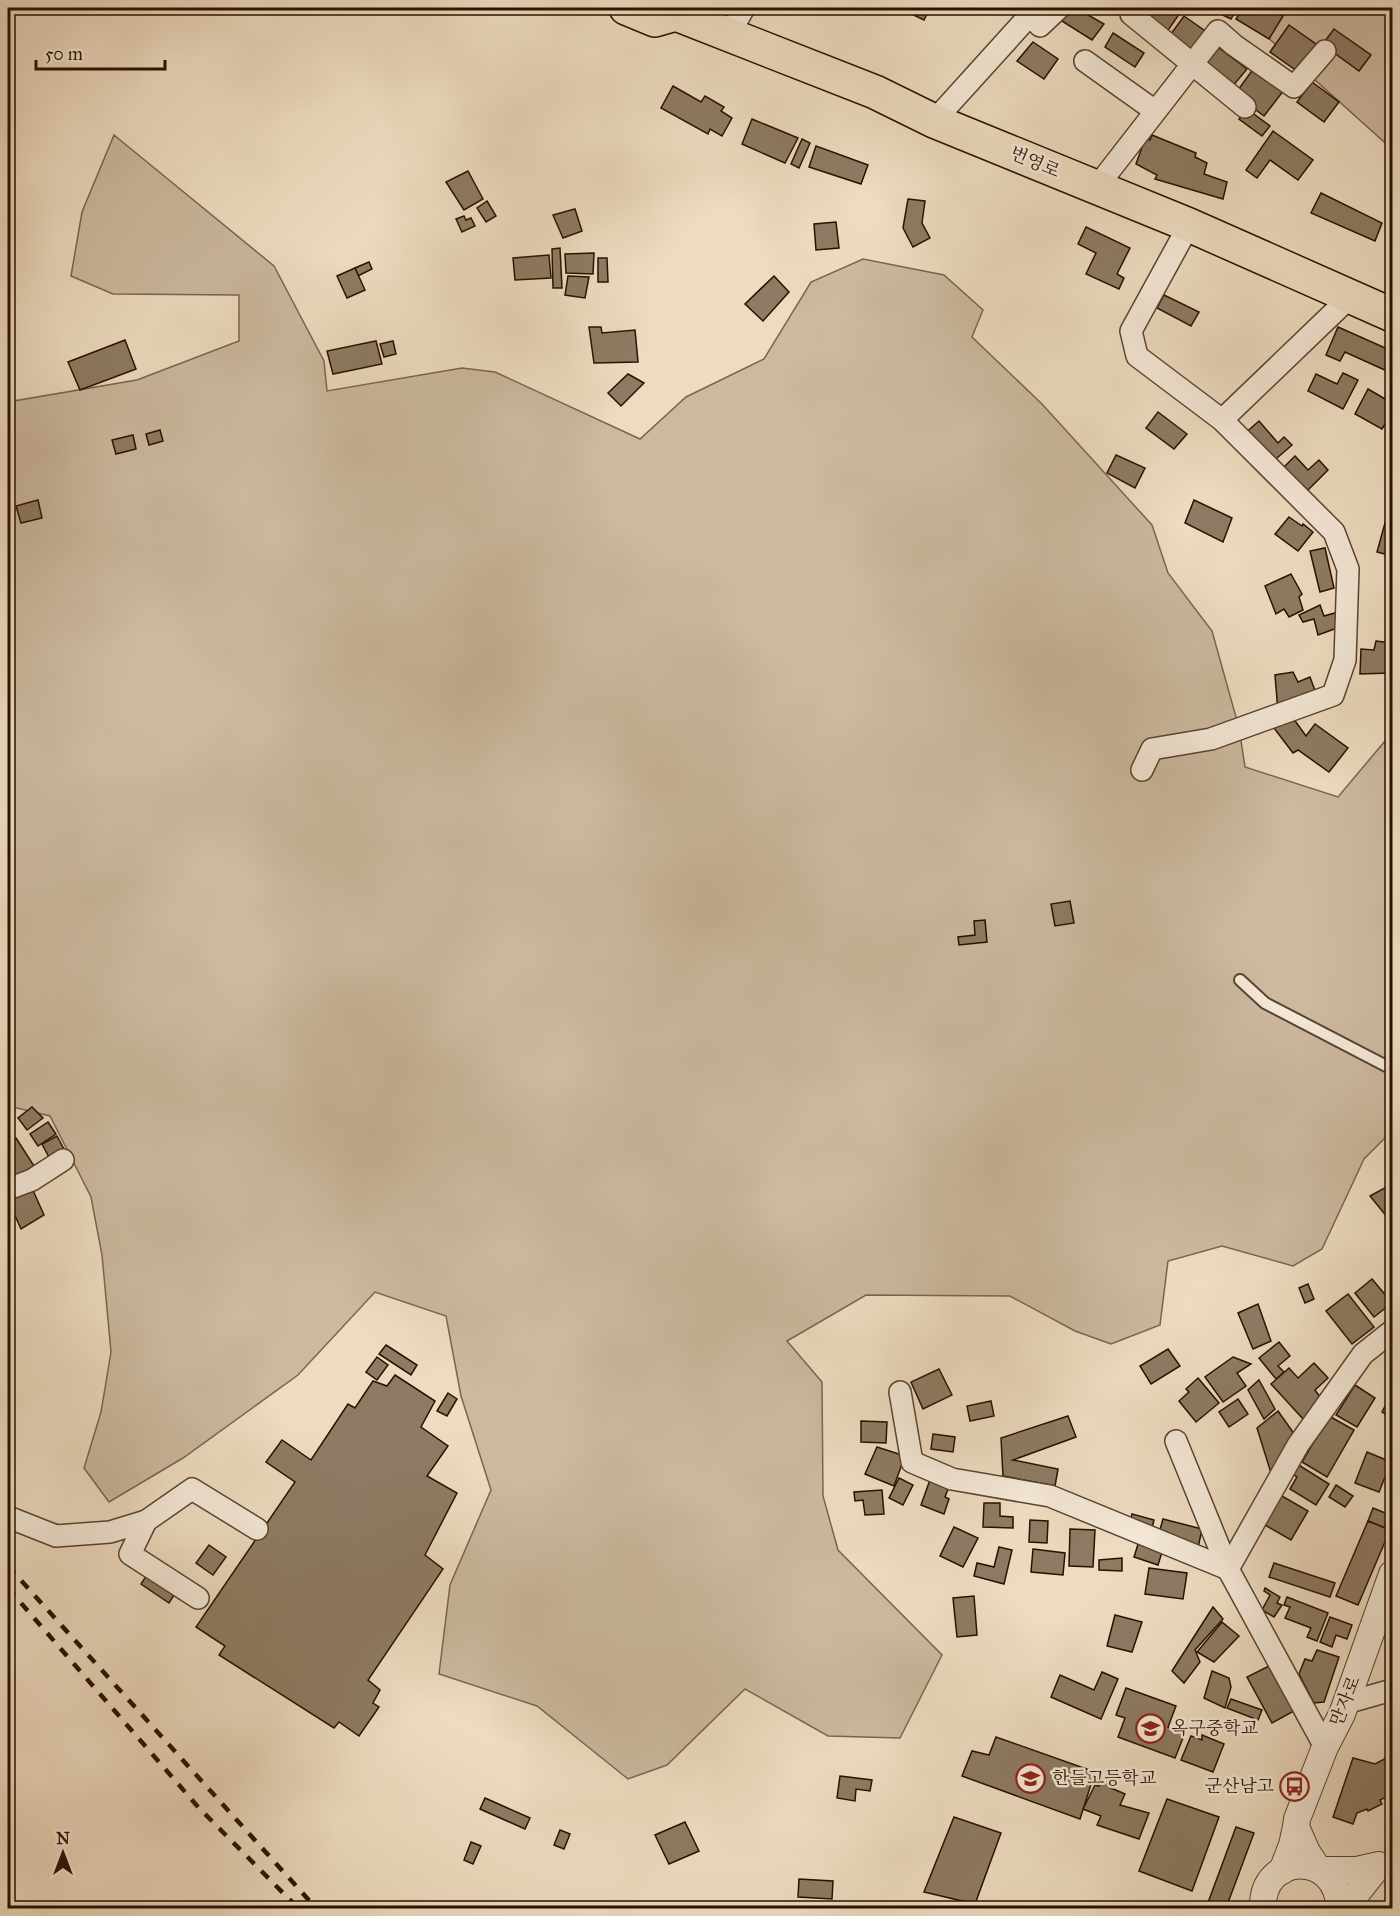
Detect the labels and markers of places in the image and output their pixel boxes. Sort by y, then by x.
school or university icon: 옥구중학교 [1134,1712,1166,1744]
place label: 옥구중학교 [1171,1717,1259,1739]
school or university icon: 한들고등학교 [1015,1762,1047,1794]
place label: 한들고등학교 [1052,1767,1157,1789]
bus stop icon: 군산남고 [1279,1770,1311,1802]
place label: 군산남고 [1204,1775,1275,1797]

